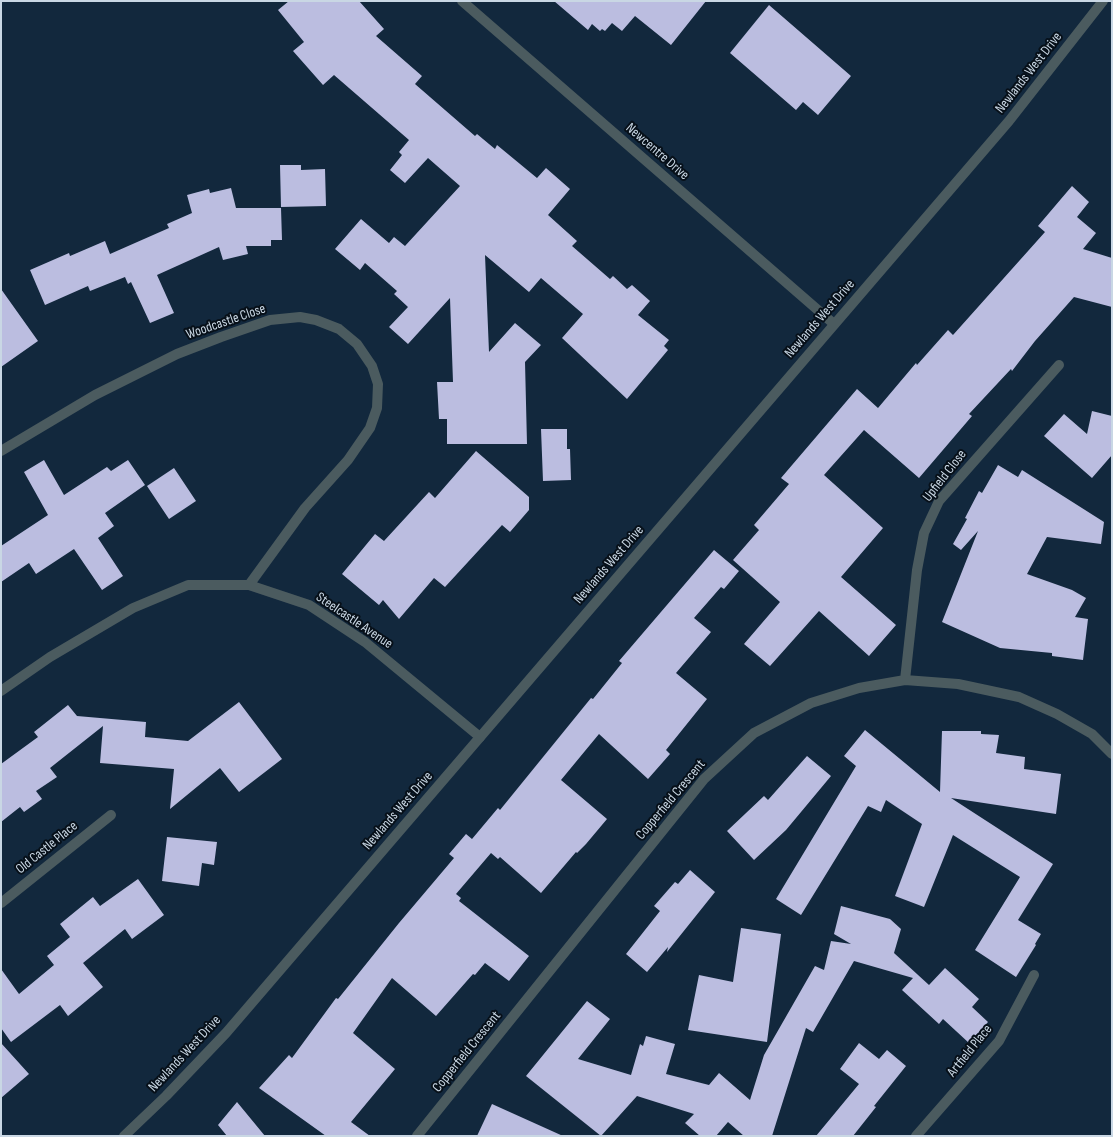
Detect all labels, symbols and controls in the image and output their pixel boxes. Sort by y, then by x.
street label: Newlands West Drive [992,29,1066,117]
street label: Newcentre Drive [622,120,692,184]
street label: Newlands West Drive [781,276,859,362]
street label: Woodcastle Close [184,301,268,343]
street label: Upfield Close [920,447,970,505]
street label: Newlands West Drive [570,522,648,608]
street label: Steelcastle Avenue [312,589,396,653]
street label: Copperfield Crescent [633,757,709,843]
street label: Newlands West Drive [359,768,437,854]
street label: Old Castle Place [13,818,81,878]
street label: Copperfield Crescent [429,1008,505,1096]
street label: Newlands West Drive [145,1012,225,1096]
street label: Artfield Place [944,1022,996,1080]

